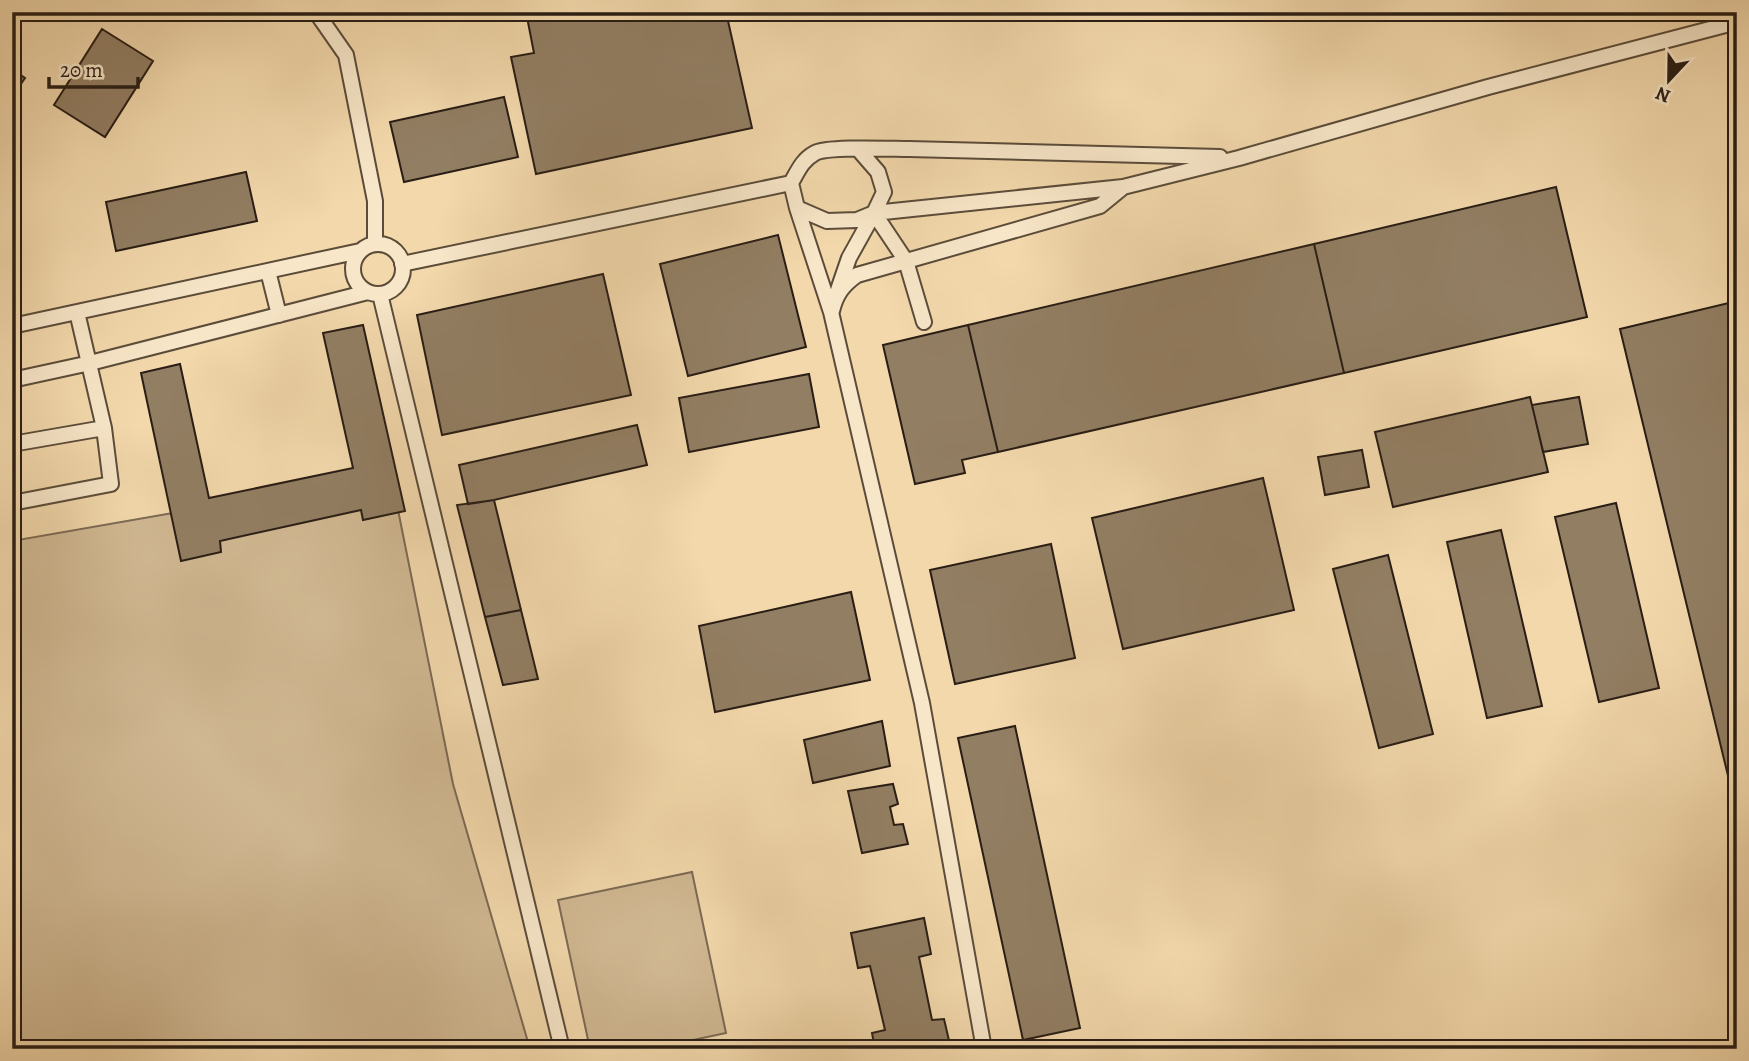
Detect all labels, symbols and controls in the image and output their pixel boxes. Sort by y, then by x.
scale bar [49,46,138,90]
north arrow [1634,46,1704,116]
text: 20 m [60,56,103,84]
text: N [1652,80,1674,109]

